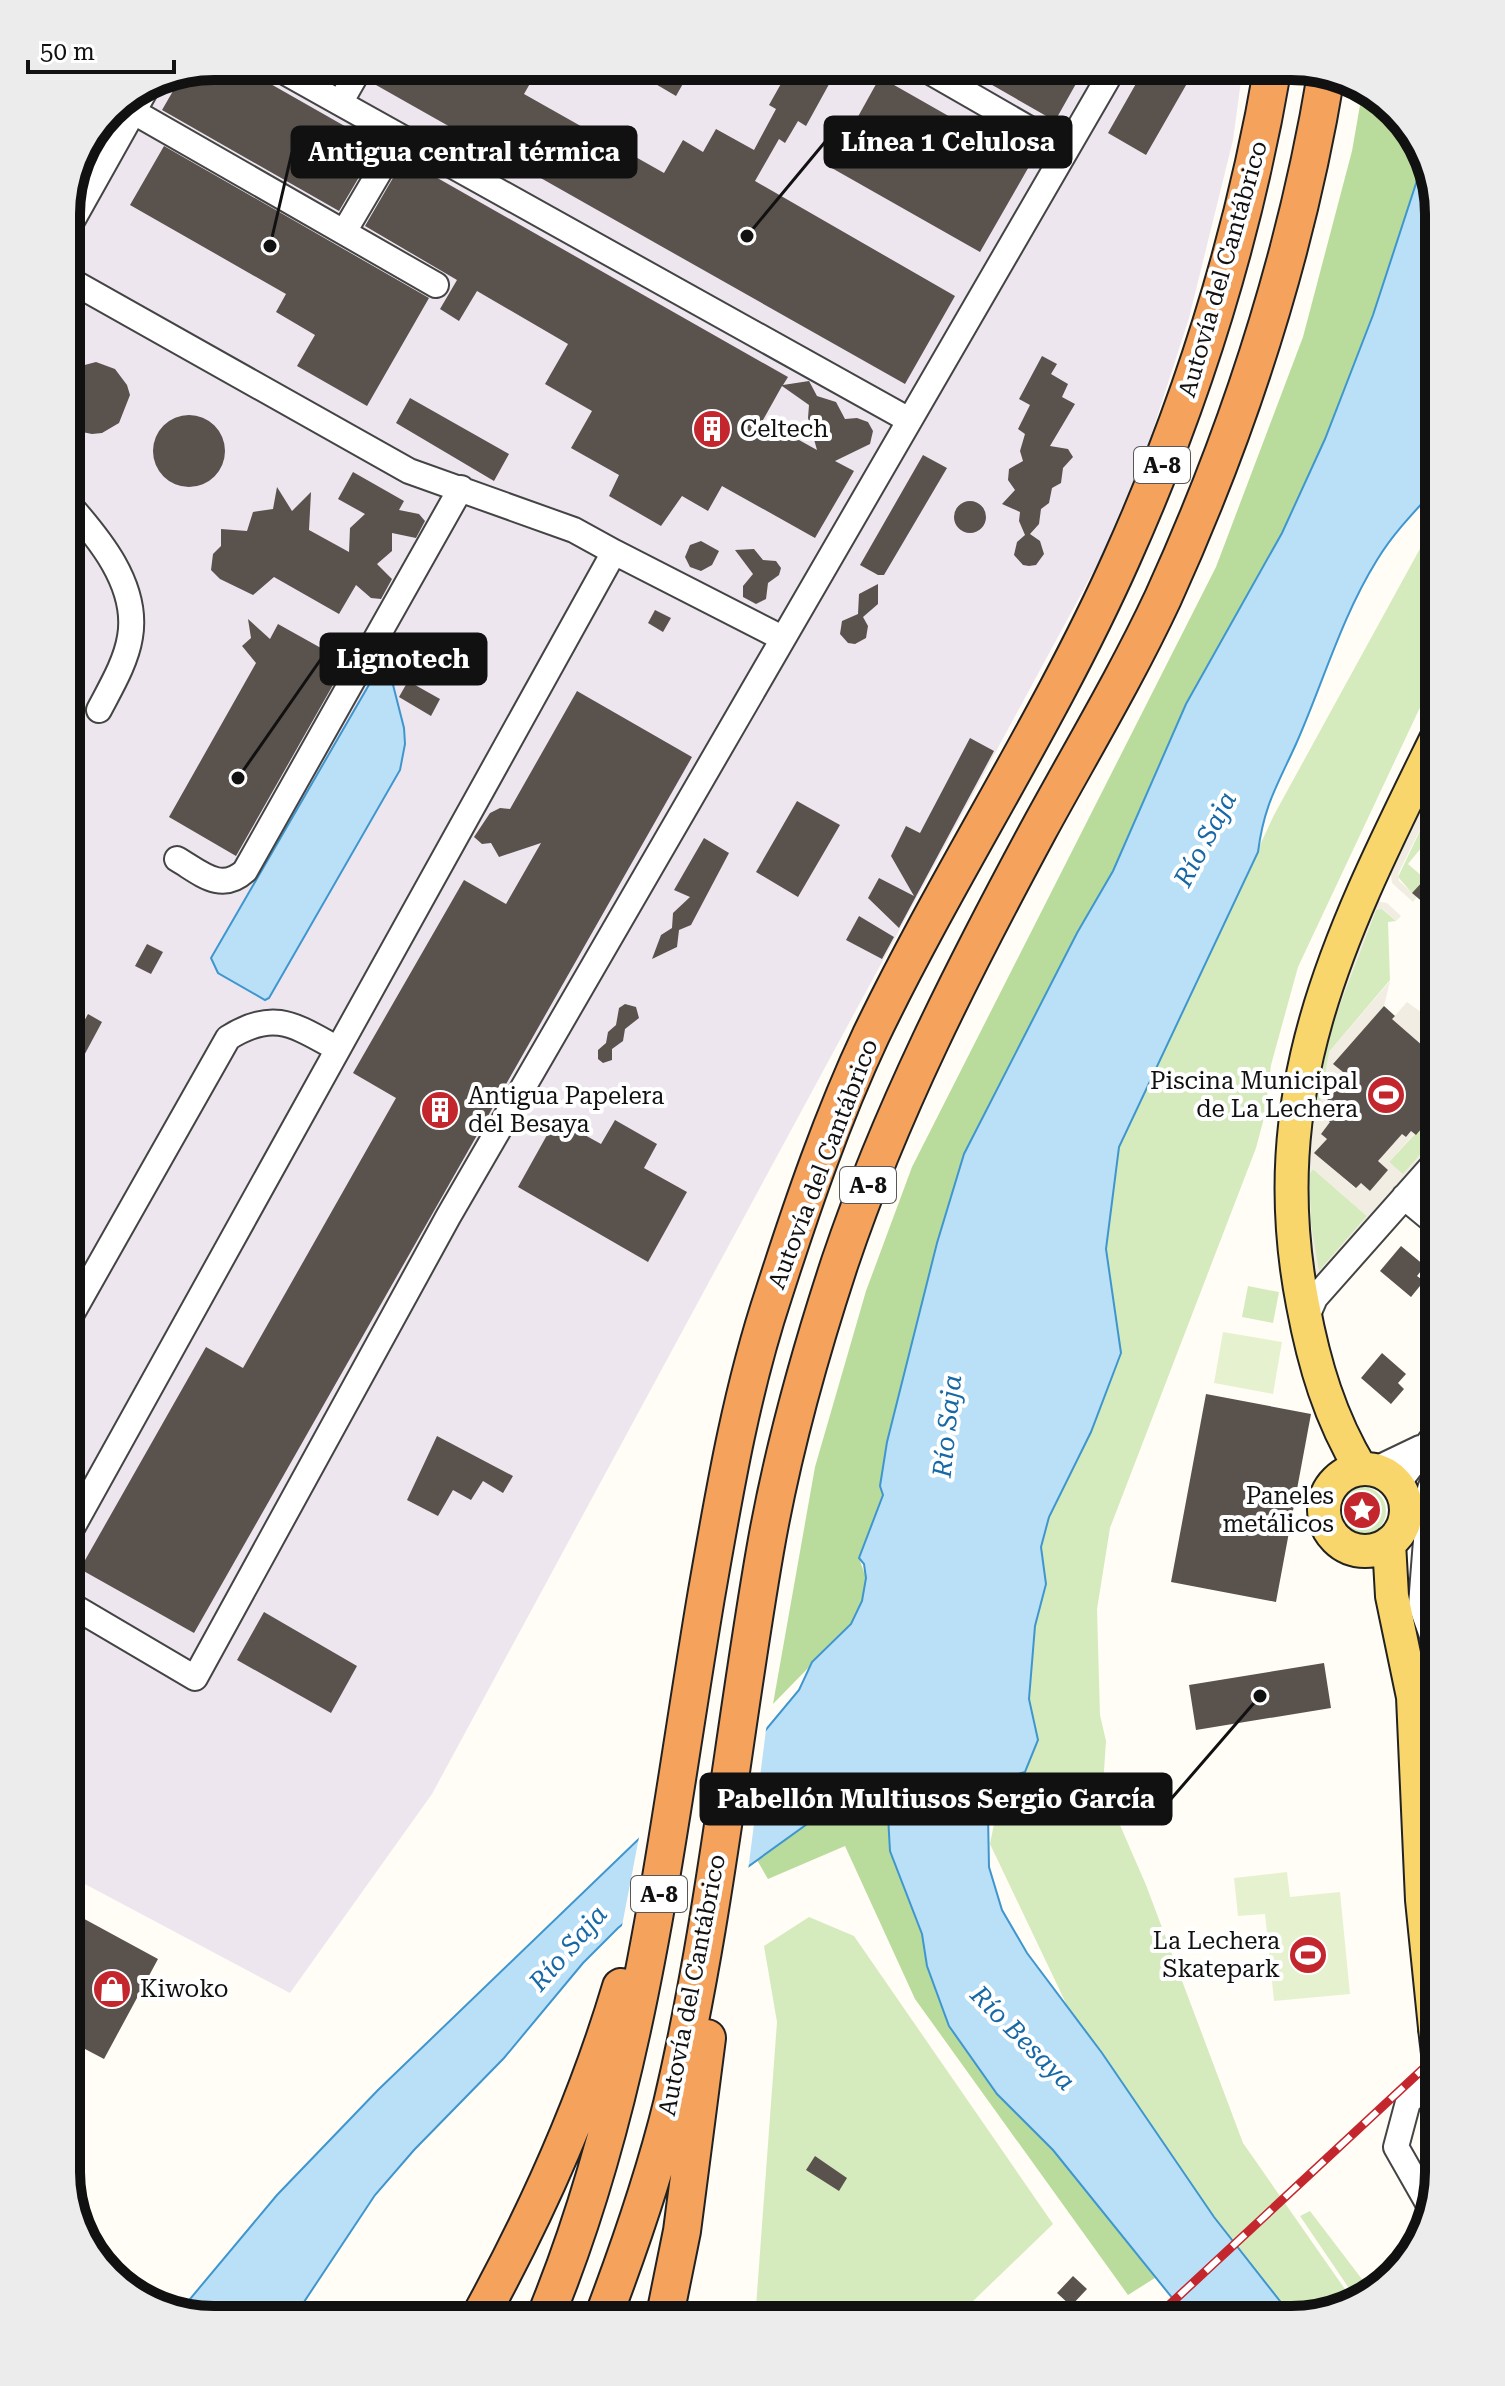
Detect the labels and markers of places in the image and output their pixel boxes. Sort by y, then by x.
callout: Línea 1 Celulosa [825,117,1071,167]
callout: Antigua central térmica [292,127,636,177]
building icon: Celtech [691,408,733,450]
place label: Celtech [740,415,829,443]
callout: Lignotech [321,634,486,684]
place label: Piscina Municipal de La Lechera [1150,1067,1358,1123]
sports icon: Piscina Municipal de La Lechera [1365,1074,1407,1116]
place label: Antigua Papelera del Besaya [468,1082,664,1138]
building icon: Antigua Papelera del Besaya [419,1089,461,1131]
place label: Paneles metálicos [1222,1482,1334,1538]
place icon: Paneles metálicos [1341,1489,1383,1531]
callout: Pabellón Multiusos Sergio García [701,1774,1171,1824]
place label: La Lechera Skatepark [1153,1927,1280,1983]
sports icon: La Lechera Skatepark [1287,1934,1329,1976]
shop icon: Kiwoko [91,1968,133,2010]
place label: Kiwoko [140,1975,228,2003]

